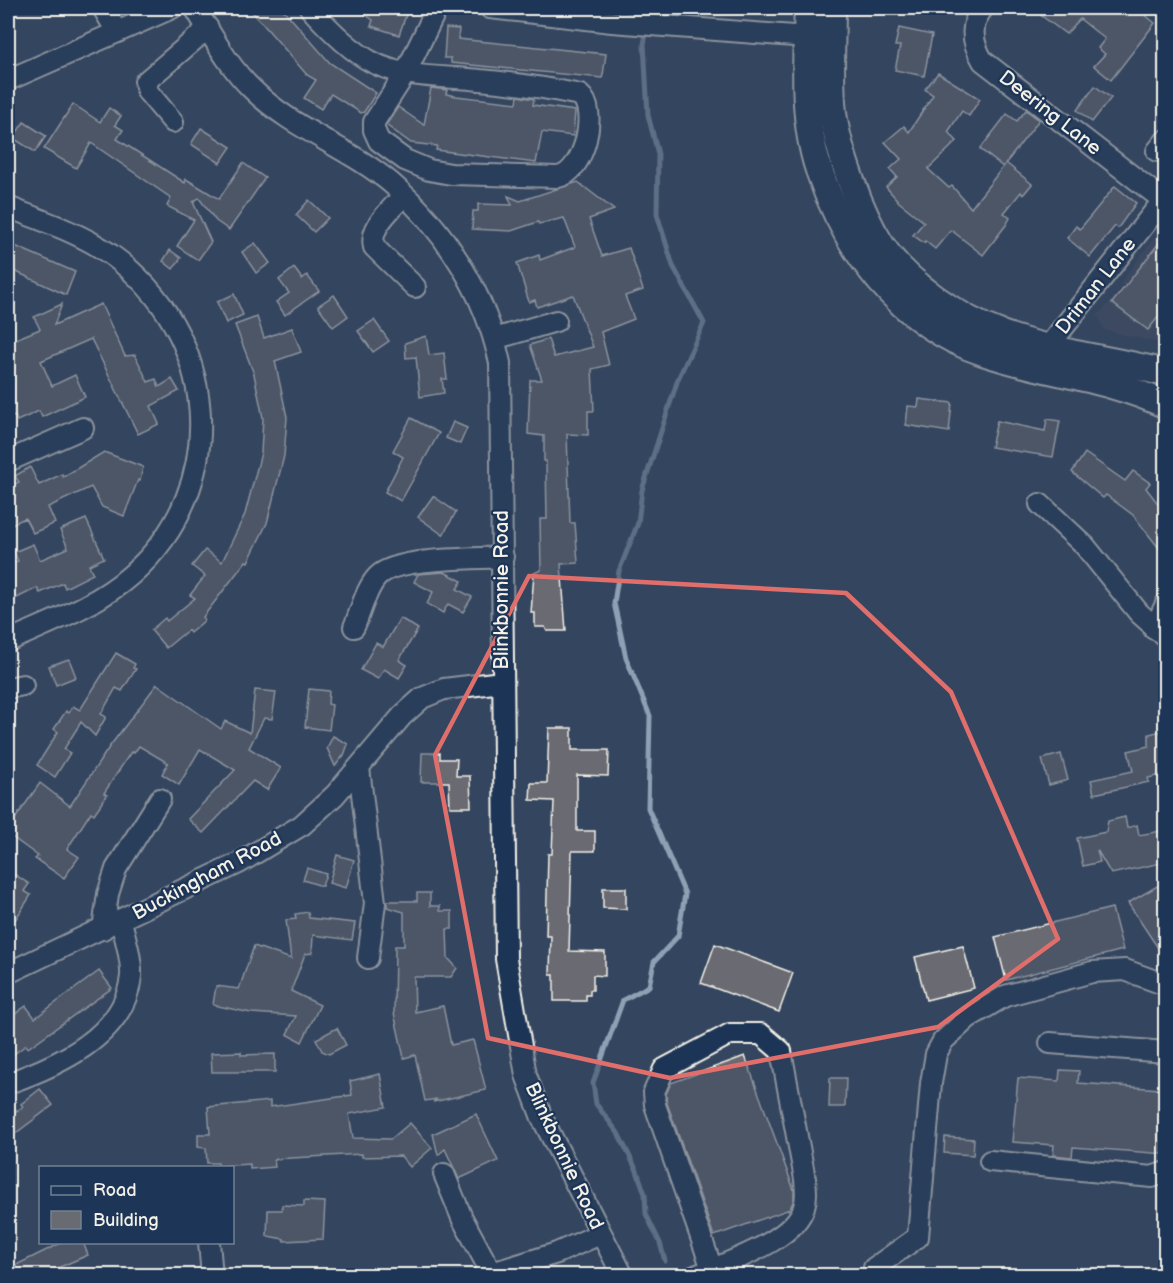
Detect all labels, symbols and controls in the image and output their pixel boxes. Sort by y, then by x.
street label: Deering Lane [994,66,1106,161]
street label: Driman Lane [1051,233,1141,339]
street label: Blinkbonnie Road [490,510,514,670]
street label: Buckingham Road [128,827,286,925]
street label: Blinkbonnie Road [519,1079,609,1233]
legend [39,1166,234,1244]
text: Road [93,1180,137,1201]
text: Building [93,1210,159,1231]

